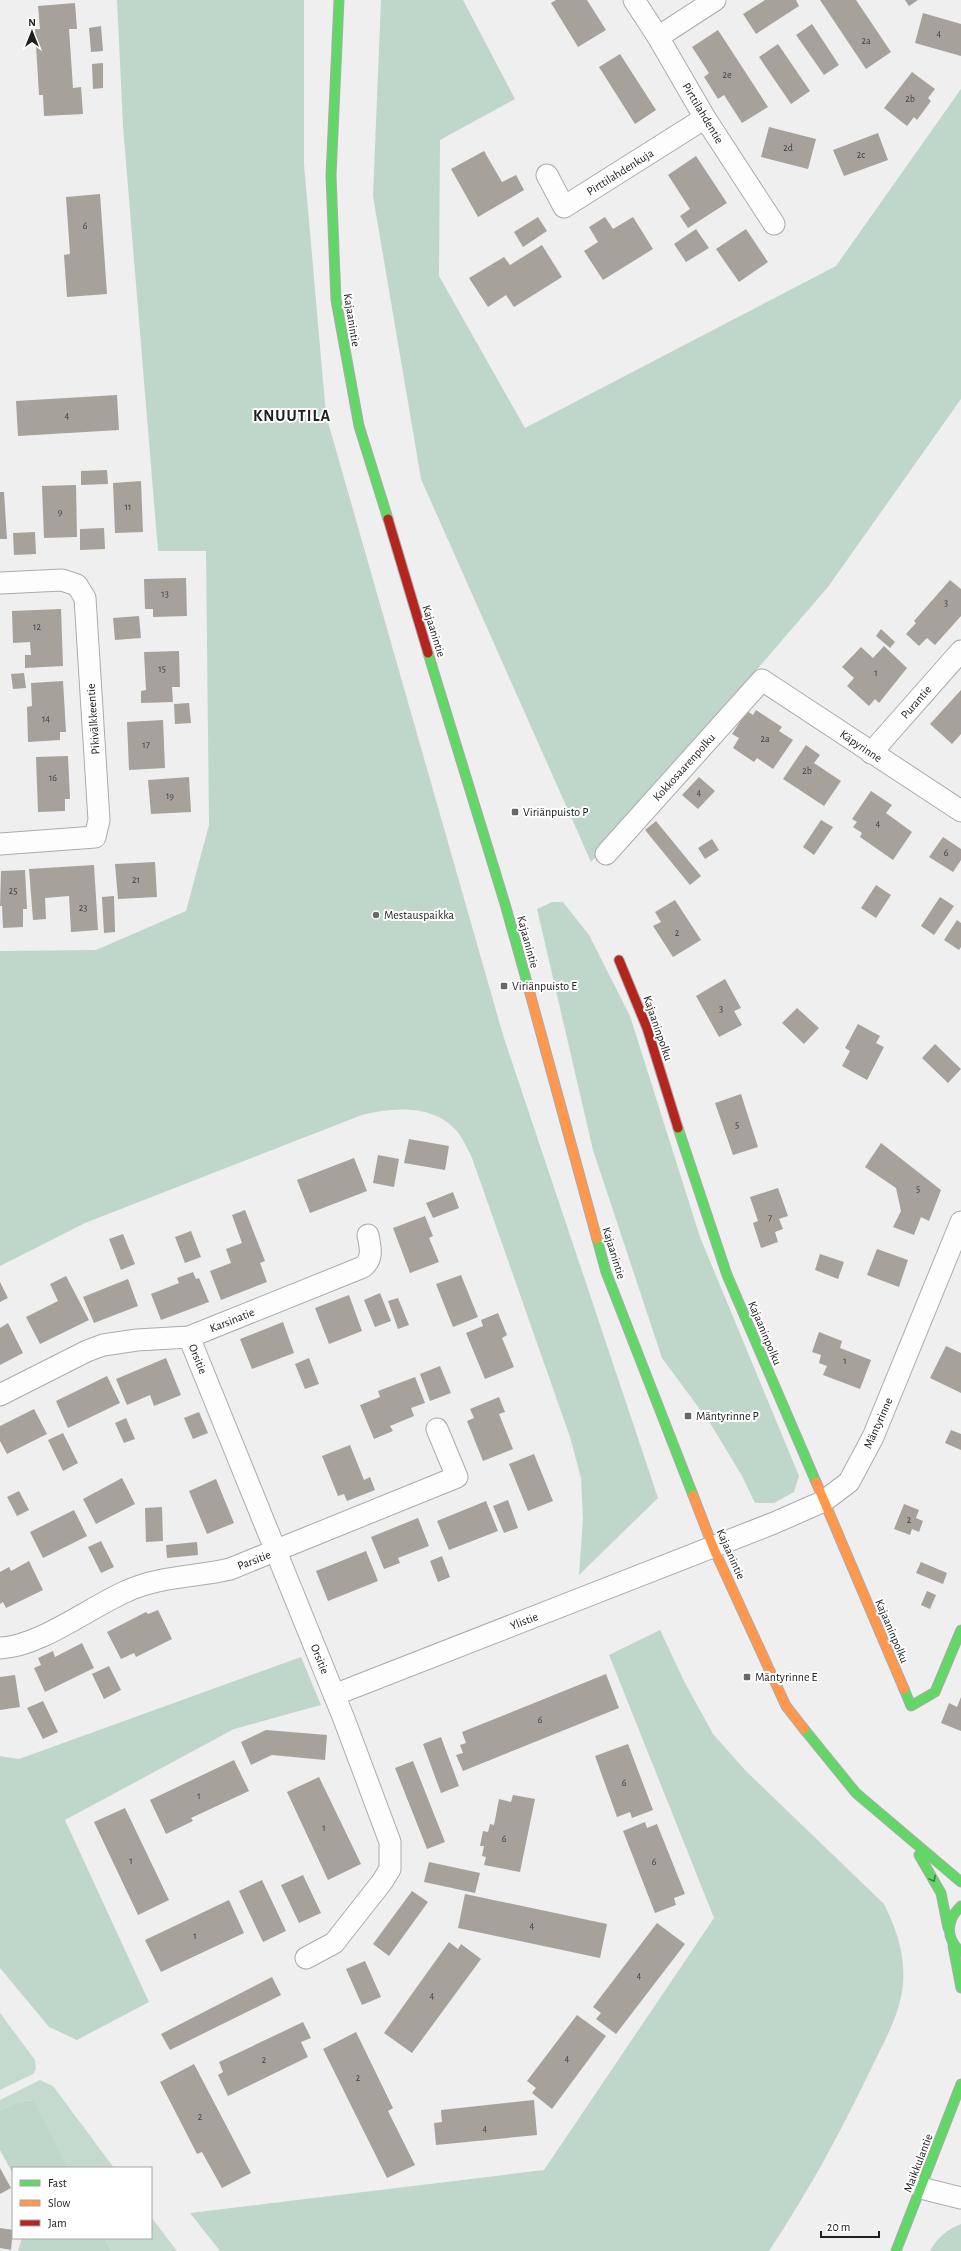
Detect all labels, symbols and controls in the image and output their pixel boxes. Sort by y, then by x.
north arrow [12,12,52,52]
text: N [28,17,36,28]
house number: 4 [937,29,942,39]
house number: 2a [861,36,871,46]
house number: 2e [722,70,732,80]
street label: Pirttilahdentie [680,81,726,145]
house number: 2b [905,94,915,104]
house number: 2d [783,143,793,153]
street label: Pirttilahdenkuja [584,146,657,198]
house number: 2c [857,150,865,160]
house number: 6 [83,221,88,231]
street label: Kajaanintie [341,293,362,348]
district label: KNUUTILA [253,408,331,424]
house number: 4 [65,411,70,421]
house number: 11 [125,502,131,512]
house number: 9 [58,507,63,517]
house number: 13 [161,589,169,599]
house number: 3 [944,598,948,608]
street label: Kajaanintie [419,604,448,659]
house number: 12 [33,622,41,632]
house number: 15 [158,664,166,674]
house number: 1 [874,668,878,678]
street label: Pikivälkkeentie [85,683,101,755]
street label: Purantie [898,683,934,721]
house number: 14 [42,714,50,724]
street label: Käpyrinne [837,728,884,765]
street label: Kokkosaarenpolku [651,731,717,803]
house number: 2a [760,734,770,744]
house number: 17 [142,740,150,750]
house number: 2b [802,766,812,776]
house number: 16 [49,773,57,783]
house number: 4 [697,788,702,798]
house number: 19 [166,791,174,801]
place label: Viriänpuisto P [523,806,588,818]
marker: Viriänpuisto P [510,807,520,817]
house number: 4 [876,819,881,829]
house number: 6 [944,848,949,858]
house number: 21 [132,875,140,885]
house number: 25 [9,886,17,896]
house number: 23 [79,903,87,913]
place label: Mestauspaikka [384,909,454,921]
marker: Mestauspaikka [371,910,381,920]
street label: Kajaanintie [514,915,541,970]
house number: 2 [675,928,680,938]
place label: Viriänpuisto E [512,980,577,992]
marker: Viriänpuisto E [499,981,509,991]
street label: Kajaaninpolku [640,994,675,1062]
house number: 3 [719,1004,723,1014]
house number: 5 [735,1120,739,1130]
house number: 5 [916,1184,920,1194]
house number: 7 [768,1213,772,1223]
street label: Kajaanintie [599,1226,628,1281]
street label: Kajaaninpolku [745,1299,784,1367]
street label: Karsinatie [208,1306,256,1334]
street label: Orsitie [187,1342,209,1376]
house number: 1 [843,1356,847,1366]
street label: Mäntyrinne [861,1396,895,1451]
place label: Mäntyrinne P [696,1410,759,1423]
marker: Mäntyrinne P [683,1411,693,1421]
house number: 2 [907,1515,912,1525]
street label: Kajaanintie [714,1527,747,1581]
street label: Parsitie [236,1548,272,1572]
street label: Kajaaninpolku [872,1597,911,1665]
street label: Ylistie [508,1610,540,1632]
street label: Orsitie [309,1642,331,1676]
place label: Mäntyrinne E [755,1671,817,1684]
marker: Mäntyrinne E [742,1672,752,1682]
house number: 6 [538,1715,543,1725]
house number: 6 [622,1778,627,1788]
house number: 1 [197,1791,201,1801]
house number: 1 [322,1823,326,1833]
house number: 6 [502,1834,507,1844]
house number: 1 [129,1856,133,1866]
house number: 6 [652,1857,657,1867]
one-way arrow [929,1875,936,1882]
house number: 4 [530,1921,535,1931]
house number: 1 [193,1931,197,1941]
house number: 4 [637,1971,642,1981]
house number: 4 [430,1991,435,2001]
house number: 4 [565,2054,570,2064]
house number: 2 [262,2055,267,2065]
house number: 2 [356,2073,361,2083]
house number: 2 [198,2112,203,2122]
house number: 4 [483,2124,488,2134]
street label: Maikkulantie [901,2132,935,2194]
legend [12,2167,152,2239]
text: Fast [48,2177,67,2189]
text: Slow [48,2197,70,2209]
scale bar [821,2213,879,2239]
text: Jam [48,2217,67,2229]
text: 20 m [827,2221,850,2233]

